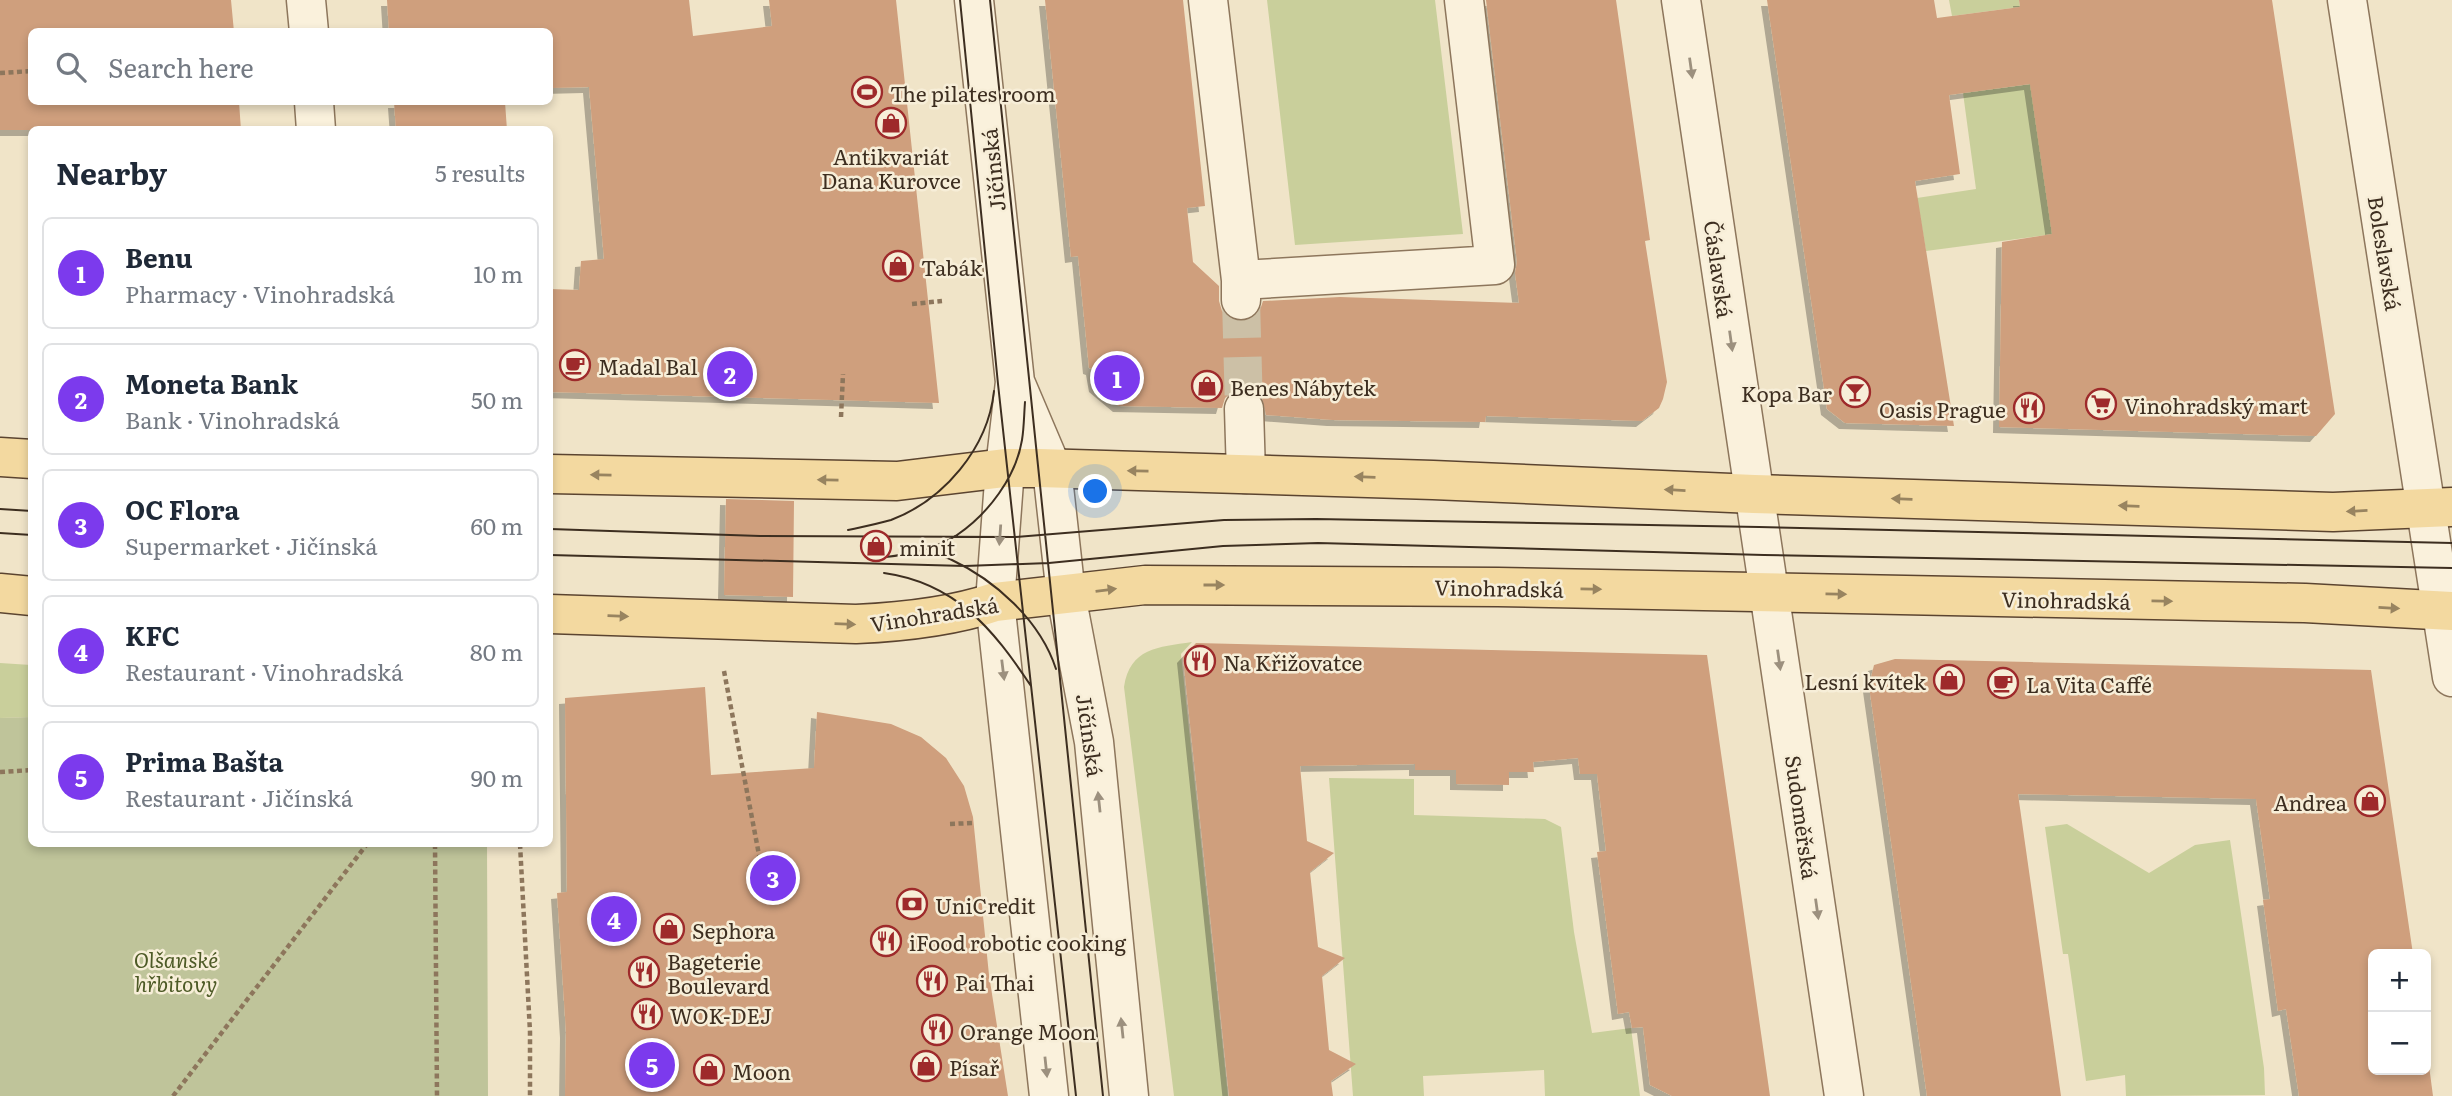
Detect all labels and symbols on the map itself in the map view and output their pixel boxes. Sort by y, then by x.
one-way arrow [1685,57,1696,79]
sports icon: The pilates room [850,75,884,109]
place label: The pilates room [890,77,1056,108]
shop icon: Antikvariát Dana Kurovce [874,106,908,140]
street label: Jičínská [972,126,1012,213]
place label: Antikvariát Dana Kurovce [821,140,961,195]
street label: Boleslavská [2362,193,2410,313]
street label: Čáslavská [1698,218,1742,320]
shop icon: Tabák [881,249,915,283]
place label: Tabák [921,251,983,282]
one-way arrow [1726,330,1737,352]
cafe icon: Madal Bal [558,348,592,382]
pin: 2 [707,348,753,400]
place label: Madal Bal [598,350,697,381]
pin: 1 [1094,352,1140,404]
shop icon: Benes Nábytek [1190,369,1224,403]
place label: Benes Nábytek [1230,371,1376,402]
bar icon: Kopa Bar [1838,375,1872,409]
place label: Kopa Bar [1741,377,1832,408]
supermarket icon: Vinohradský mart [2084,387,2118,421]
place label: Vinohradský mart [2124,389,2309,420]
restaurant icon: Oasis Prague [2012,391,2046,425]
place label: Oasis Prague [1879,393,2006,424]
one-way arrow [1127,465,1149,477]
one-way arrow [590,469,612,481]
one-way arrow [1354,472,1376,483]
one-way arrow [817,474,839,486]
your location [1078,474,1112,508]
one-way arrow [1663,485,1685,496]
one-way arrow [1891,493,1913,504]
one-way arrow [2118,500,2140,511]
one-way arrow [2345,506,2367,517]
one-way arrow [994,524,1005,546]
shop icon: minit [859,529,893,563]
place label: minit [899,531,956,562]
street label: Vinohradská [1434,570,1565,604]
one-way arrow [1203,579,1225,591]
street label: Vinohradská [2001,582,2132,616]
one-way arrow [1580,583,1602,594]
one-way arrow [1095,585,1117,596]
street label: Vinohradská [868,587,1001,638]
one-way arrow [1826,588,1848,599]
one-way arrow [2151,595,2173,606]
one-way arrow [2378,603,2400,614]
one-way arrow [607,611,629,622]
one-way arrow [834,618,856,630]
restaurant icon: Na Křižovatce [1183,644,1217,678]
place label: Na Křižovatce [1223,646,1363,677]
one-way arrow [1774,649,1785,671]
one-way arrow [998,659,1009,681]
shop icon: Lesní kvítek [1932,663,1966,697]
place label: Lesní kvítek [1804,665,1926,696]
cafe icon: La Vita Caffé [1986,666,2020,700]
place label: La Vita Caffé [2026,668,2152,699]
street label: Jičínská [1070,692,1112,779]
street label: Sudoměřská [1779,753,1827,882]
shop icon: Andrea [2353,784,2387,818]
place label: Andrea [2274,786,2348,817]
one-way arrow [1094,790,1105,812]
pin: 3 [750,852,796,904]
bank icon: UniCredit [895,887,929,921]
place label: UniCredit [935,889,1036,920]
pin: 4 [591,893,637,945]
one-way arrow [1811,898,1822,920]
shop icon: Sephora [652,912,686,946]
place label: Sephora [692,914,776,945]
restaurant icon: iFood robotic cooking [869,924,903,958]
place label: iFood robotic cooking [909,926,1126,957]
park label: Olšanské hřbitovy [134,943,218,998]
place label: Bageterie Boulevard [667,945,770,1000]
restaurant icon: Bageterie Boulevard [627,955,661,989]
restaurant icon: Pai Thai [915,964,949,998]
place label: Pai Thai [955,966,1034,997]
restaurant icon: WOK-DEJ [630,997,664,1031]
place label: WOK-DEJ [670,999,772,1030]
restaurant icon: Orange Moon [920,1013,954,1047]
place label: Orange Moon [960,1015,1096,1046]
one-way arrow [1116,1017,1127,1039]
pin: 5 [629,1039,675,1091]
shop icon: Písař [909,1049,943,1083]
place label: Písař [949,1051,999,1082]
shop icon: Moon [692,1053,726,1087]
place label: Moon [732,1055,791,1086]
one-way arrow [1040,1056,1051,1078]

